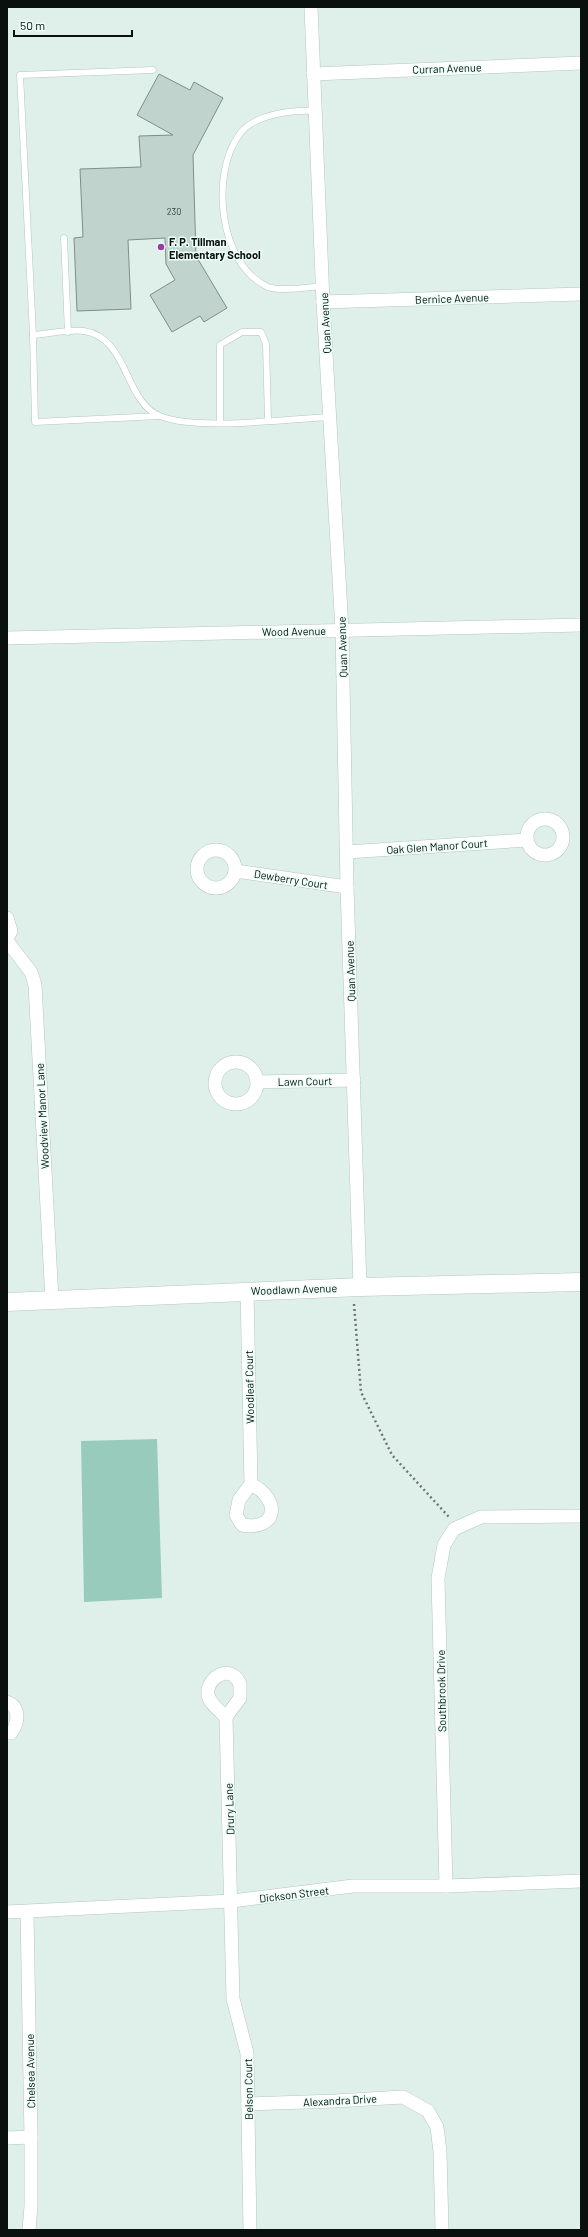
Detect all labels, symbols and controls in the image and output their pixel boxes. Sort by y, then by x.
scale bar [14,12,132,38]
text: 50 m [20,18,45,32]
street label: Curran Avenue [412,60,482,76]
house number: 230 [167,206,181,217]
place label: F. P. Tillman Elementary School [169,235,261,261]
marker: F. P. Tillman Elementary School [156,242,166,252]
street label: Bernice Avenue [415,290,489,306]
street label: Quan Avenue [317,292,333,354]
street label: Quan Avenue [334,616,350,678]
street label: Wood Avenue [262,624,326,638]
street label: Oak Glen Manor Court [386,836,488,856]
street label: Dewberry Court [253,867,329,891]
street label: Quan Avenue [342,940,358,1002]
street label: Woodview Manor Lane [33,1063,51,1169]
street label: Lawn Court [278,1074,332,1088]
street label: Woodlawn Avenue [251,1281,337,1297]
street label: Woodleaf Court [242,1350,256,1424]
street label: Southbrook Drive [434,1650,448,1732]
street label: Drury Lane [222,1783,236,1835]
street label: Dickson Street [258,1883,330,1905]
street label: Chelsea Avenue [23,2033,37,2109]
street label: Belson Court [241,2058,255,2120]
street label: Alexandra Drive [303,2092,377,2108]

